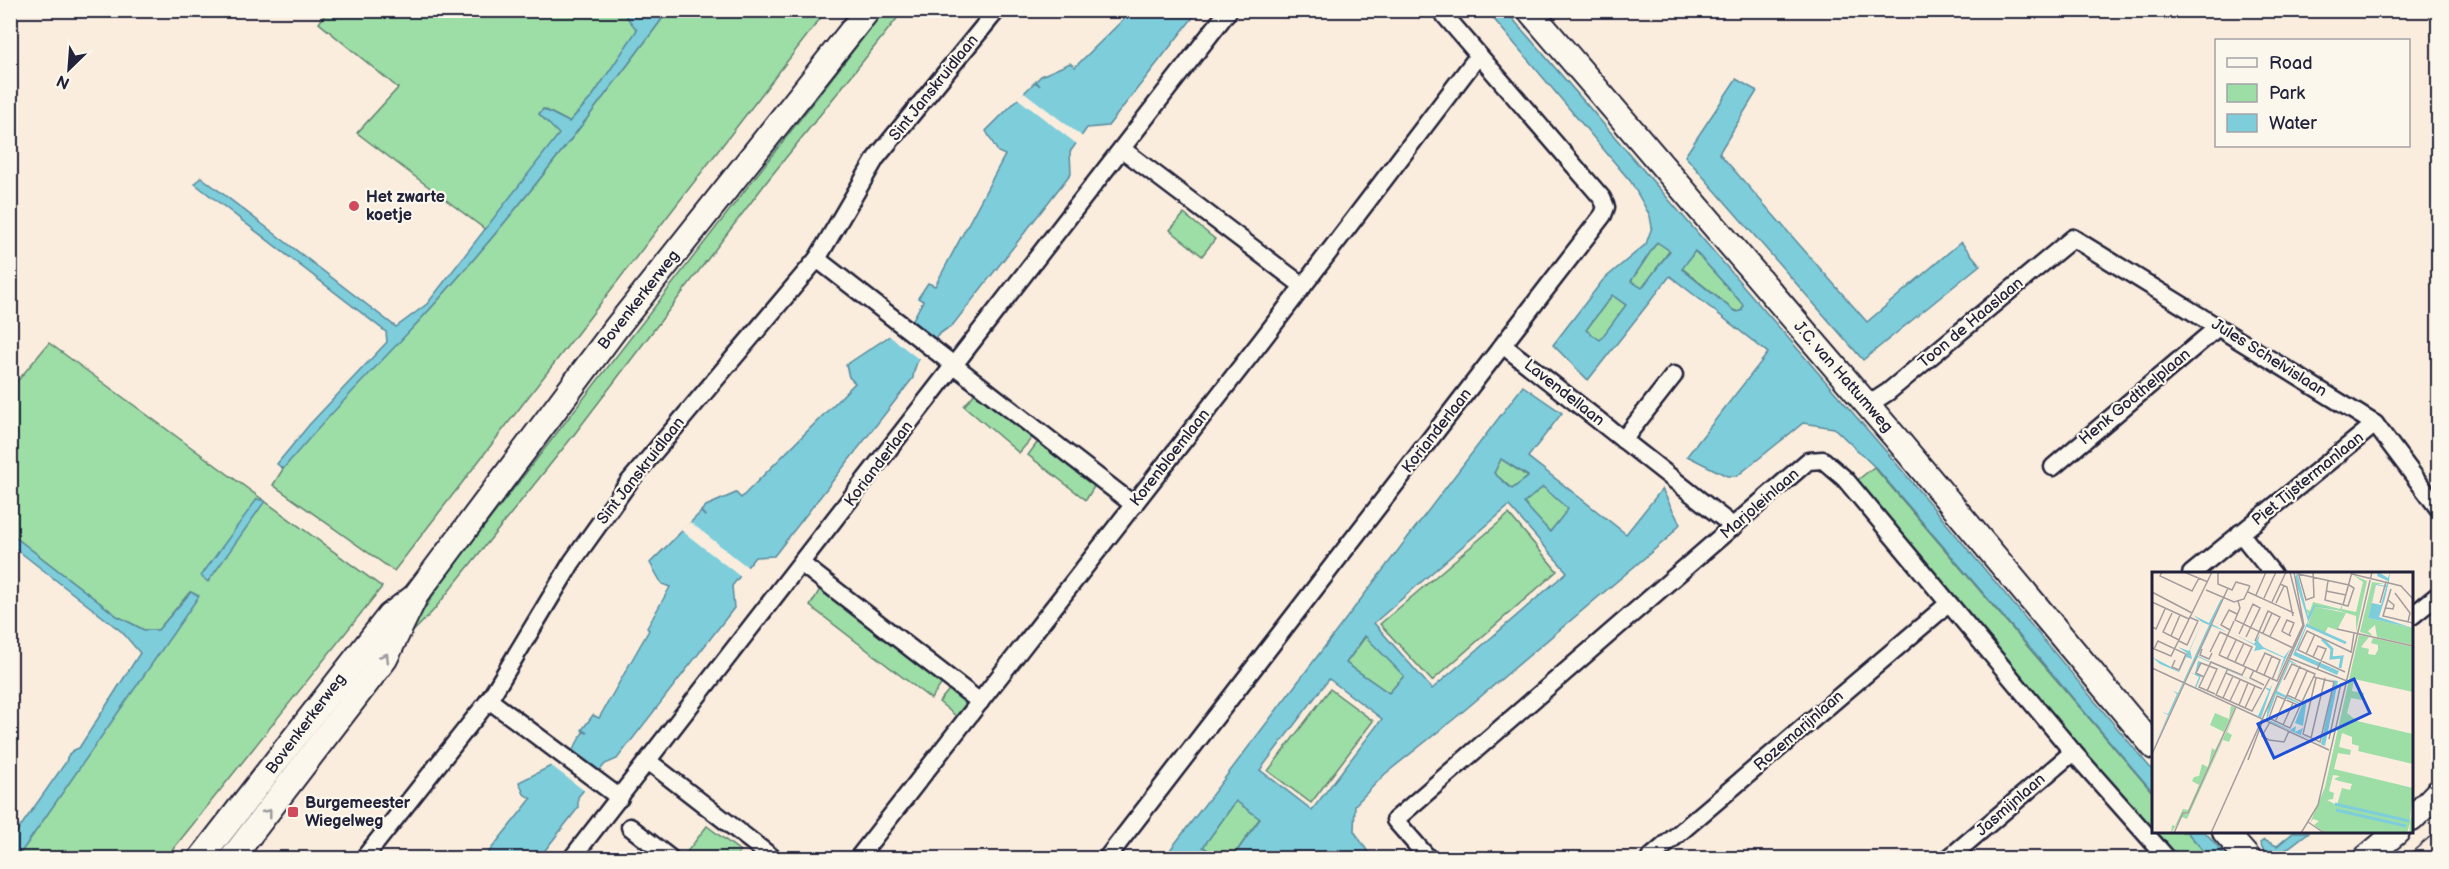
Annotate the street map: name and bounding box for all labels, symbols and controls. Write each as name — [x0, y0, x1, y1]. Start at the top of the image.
street label: Sint Janskruidlaan — [885, 31, 983, 145]
north arrow — [39, 39, 99, 99]
legend — [2215, 39, 2410, 147]
text: Road — [2269, 53, 2313, 74]
text: N — [54, 70, 73, 92]
text: Park — [2269, 83, 2305, 104]
text: Water — [2269, 113, 2317, 134]
place label: Het zwarte koetje — [366, 188, 445, 225]
marker: Het zwarte koetje — [347, 199, 361, 213]
street label: Bovenkerkerweg — [594, 246, 684, 354]
street label: Toon de Haaslaan — [1915, 274, 2027, 372]
street label: Jules Schelvislaan — [2208, 315, 2330, 401]
street label: J.C. van Hattumweg — [1789, 317, 1897, 437]
street label: Henk Godthelplaan — [2076, 345, 2194, 449]
street label: Lavendellaan — [1520, 356, 1608, 430]
street label: Korianderlaan — [1398, 385, 1476, 477]
street label: Korenbloemlaan — [1126, 406, 1214, 510]
street label: Sint Janskruidlaan — [593, 414, 689, 528]
street label: Korianderlaan — [841, 418, 917, 510]
street label: Piet Tijstermanlaan — [2248, 428, 2368, 530]
street label: Marjoleinlaan — [1717, 465, 1803, 543]
inset map — [2152, 572, 2413, 833]
one-way arrow — [378, 653, 390, 663]
street label: Bovenkerkerweg — [262, 670, 350, 778]
street label: Rozemarijnlaan — [1750, 687, 1848, 775]
street label: Jasmijnlaan — [1973, 770, 2049, 840]
place label: Burgemeester Wiegelweg — [305, 794, 411, 831]
marker: Burgemeester Wiegelweg — [286, 805, 300, 819]
one-way arrow — [261, 809, 272, 820]

